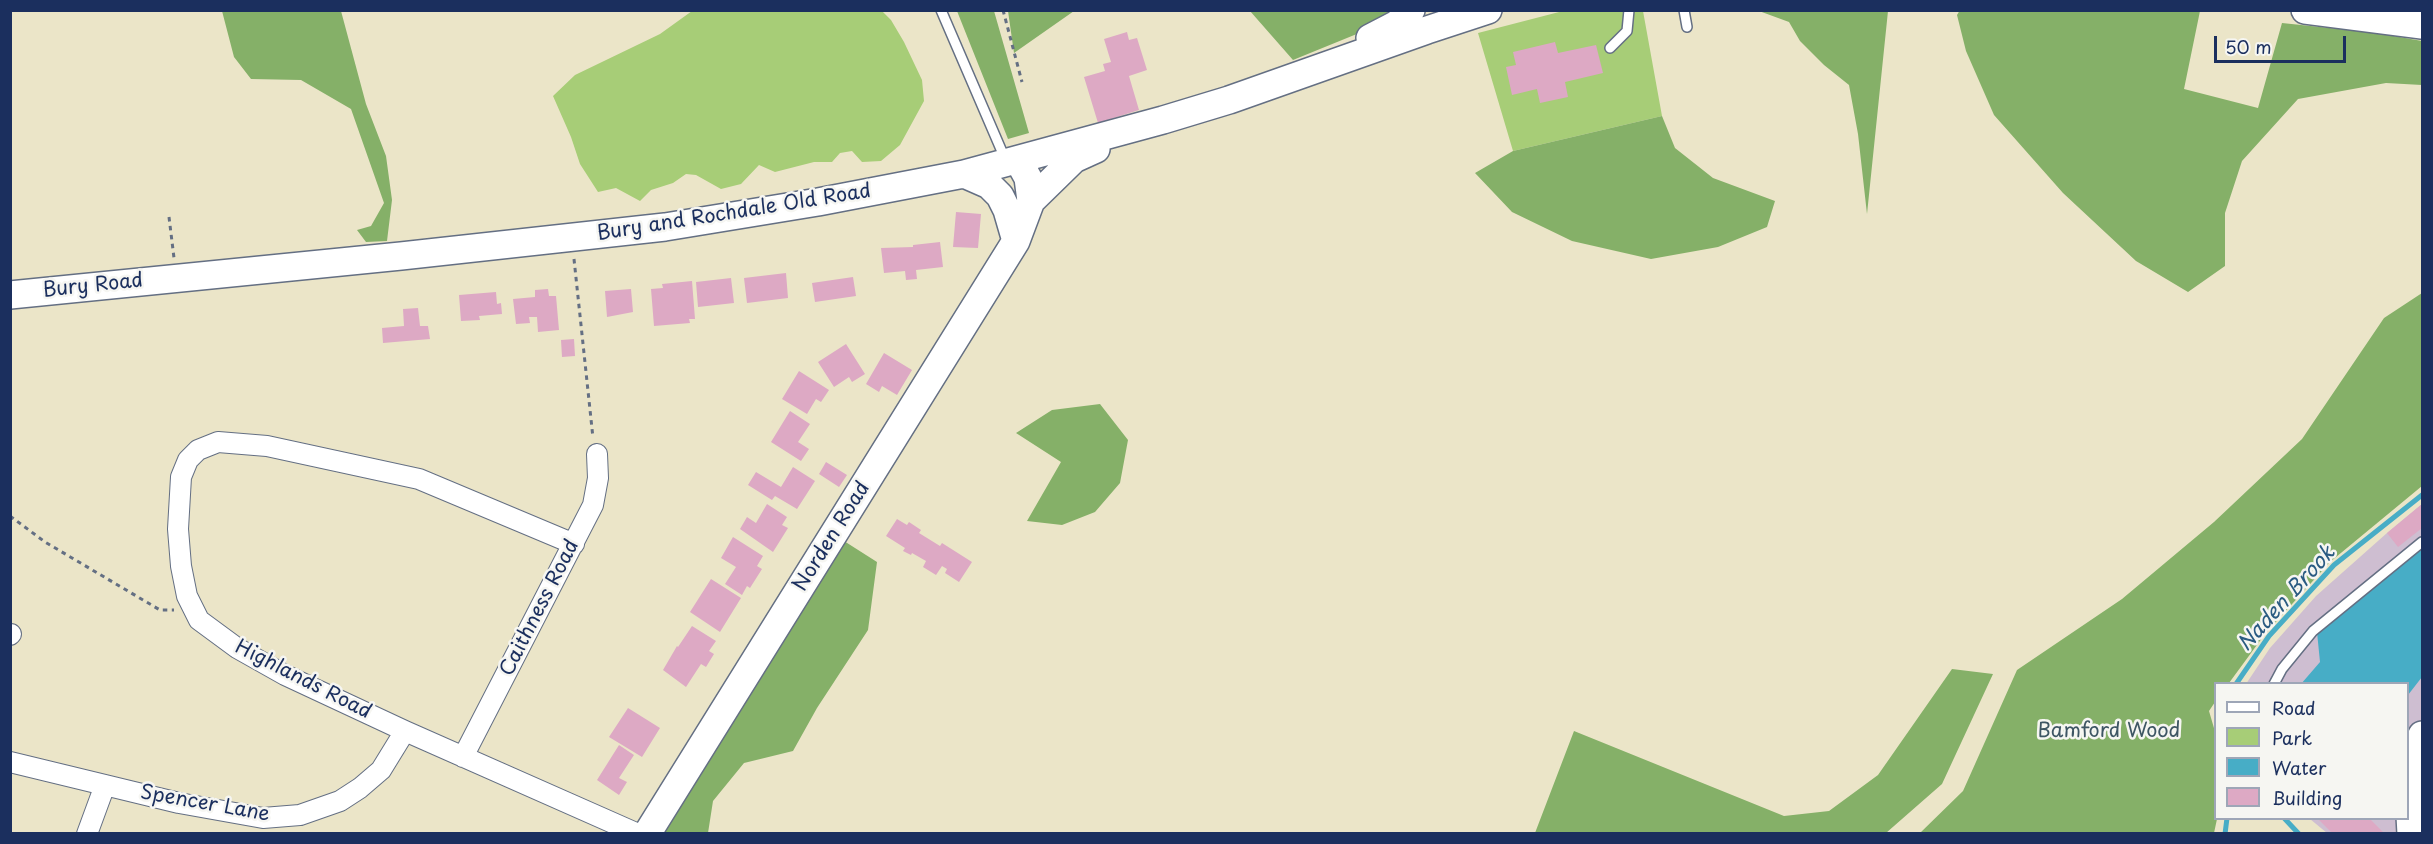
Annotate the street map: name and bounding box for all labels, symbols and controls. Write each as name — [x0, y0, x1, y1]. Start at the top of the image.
scale bar — [2217, 24, 2349, 62]
text: 50 m — [2225, 33, 2272, 60]
street label: Bury and Rochdale Old Road — [595, 179, 873, 247]
street label: Bury Road — [42, 269, 144, 303]
street label: Norden Road — [789, 477, 875, 597]
street label: Caithness Road — [495, 536, 585, 680]
water label: Naden Brook — [2233, 541, 2341, 657]
street label: Highlands Road — [231, 635, 375, 725]
legend — [2214, 682, 2409, 820]
text: Road — [2272, 694, 2316, 721]
park label: Bamford Wood — [2038, 719, 2180, 743]
text: Park — [2272, 724, 2312, 751]
text: Water — [2272, 754, 2326, 781]
street label: Spencer Lane — [138, 781, 272, 827]
text: Building — [2272, 784, 2342, 811]

